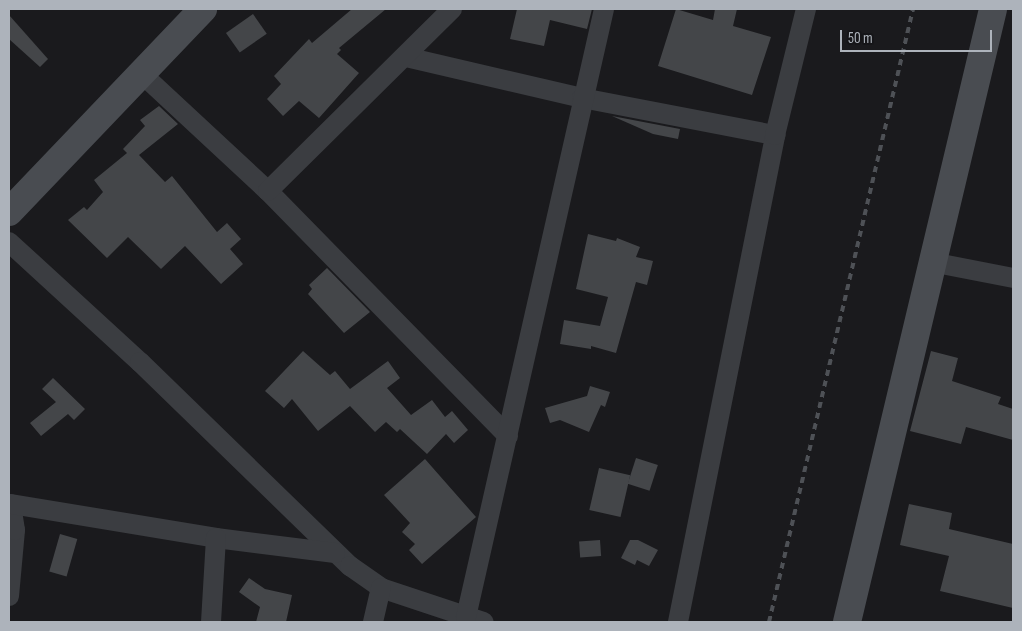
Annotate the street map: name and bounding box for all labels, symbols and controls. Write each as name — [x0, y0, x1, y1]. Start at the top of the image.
scale bar — [842, 20, 994, 52]
text: 50 m — [848, 29, 873, 48]

